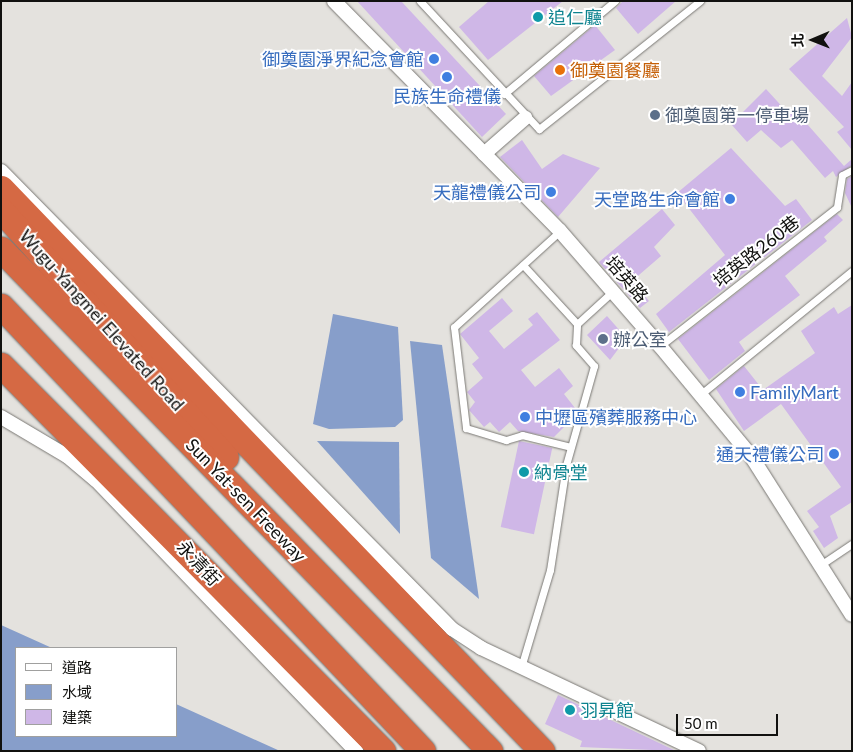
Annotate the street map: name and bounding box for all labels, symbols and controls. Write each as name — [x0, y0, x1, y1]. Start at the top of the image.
place label: 追仁廳 — [548, 6, 602, 28]
marker: 追仁廳 — [532, 11, 544, 23]
north arrow — [788, 15, 838, 65]
text: 北 — [789, 33, 806, 47]
place label: 御奠園淨界紀念會館 — [262, 48, 424, 70]
marker: 御奠園淨界紀念會館 — [428, 53, 440, 65]
place label: 御奠園餐廳 — [570, 59, 660, 81]
marker: 御奠園餐廳 — [554, 64, 566, 76]
marker: 民族生命禮儀 — [441, 71, 453, 83]
place label: 民族生命禮儀 — [393, 85, 501, 107]
place label: 御奠園第一停車場 — [665, 104, 809, 126]
marker: 御奠園第一停車場 — [649, 109, 661, 121]
place label: 天龍禮儀公司 — [433, 181, 541, 203]
marker: 天龍禮儀公司 — [545, 186, 557, 198]
place label: 天堂路生命會館 — [594, 188, 720, 210]
marker: 天堂路生命會館 — [724, 193, 736, 205]
street label: 培英路260巷 — [709, 211, 803, 291]
street label: Wugu-Yangmei Elevated Road — [15, 225, 189, 415]
street label: 培英路 — [601, 252, 653, 306]
place label: 辦公室 — [613, 328, 667, 350]
marker: 辦公室 — [597, 333, 609, 345]
place label: FamilyMart — [750, 381, 839, 403]
marker: FamilyMart — [734, 386, 746, 398]
place label: 中壢區殯葬服務中心 — [535, 406, 697, 428]
marker: 中壢區殯葬服務中心 — [519, 411, 531, 423]
street label: Sun Yat-sen Freeway — [181, 434, 311, 566]
place label: 通天禮儀公司 — [716, 443, 824, 465]
marker: 通天禮儀公司 — [828, 448, 840, 460]
place label: 納骨堂 — [534, 461, 588, 483]
marker: 納骨堂 — [518, 466, 530, 478]
street label: 永清街 — [173, 536, 225, 590]
legend — [15, 647, 178, 737]
text: 道路 — [62, 658, 92, 676]
text: 水域 — [62, 683, 92, 701]
place label: 羽昇館 — [580, 699, 634, 721]
marker: 羽昇館 — [564, 704, 576, 716]
scale bar — [678, 704, 780, 736]
text: 建築 — [62, 708, 92, 726]
text: 50 m — [684, 714, 718, 732]

